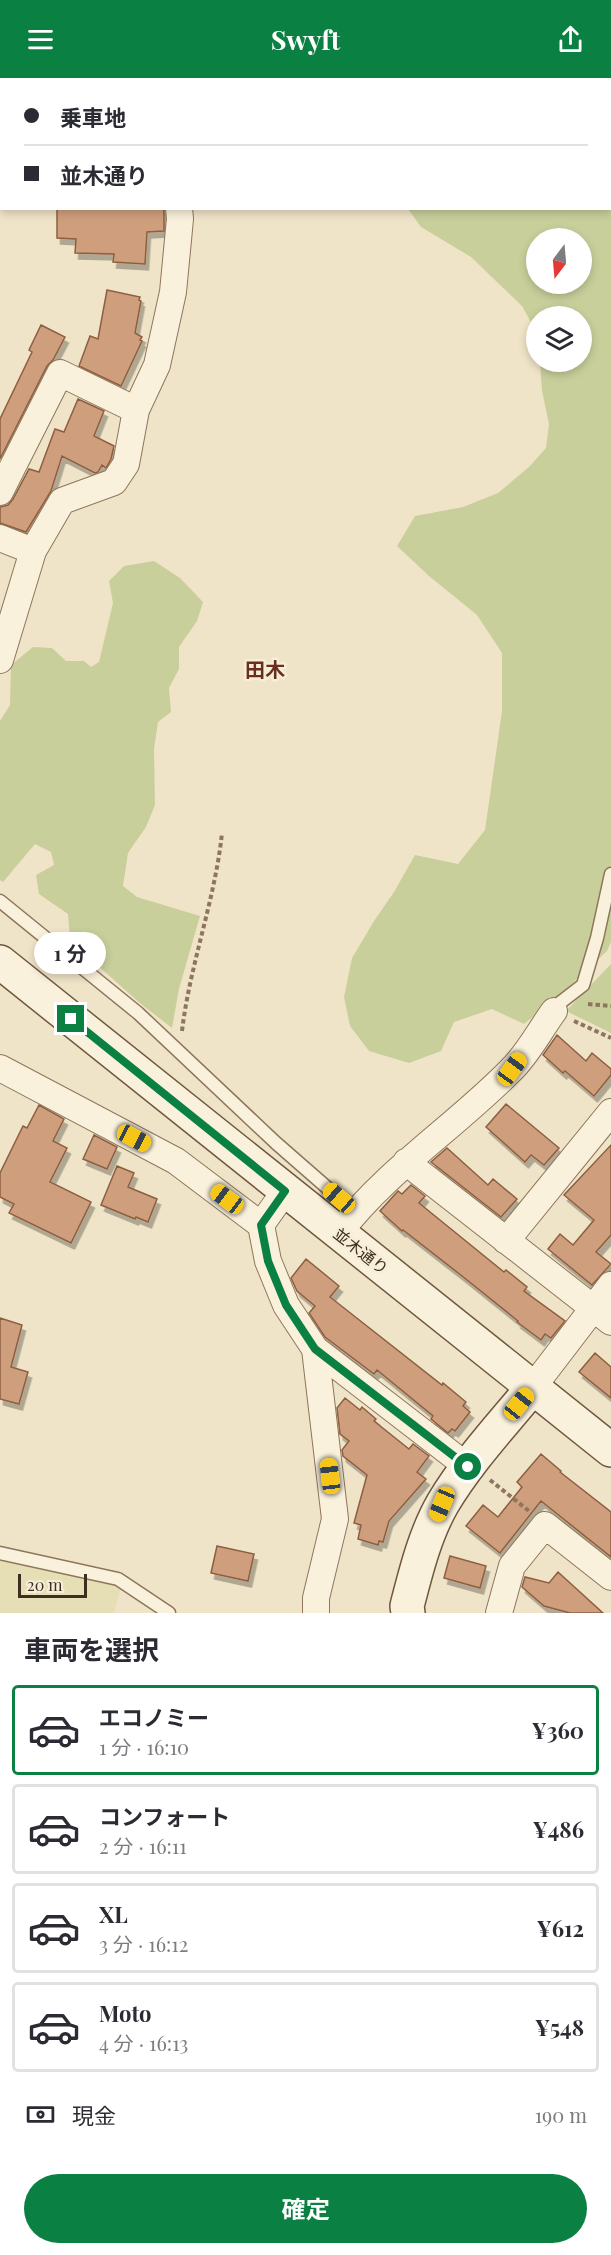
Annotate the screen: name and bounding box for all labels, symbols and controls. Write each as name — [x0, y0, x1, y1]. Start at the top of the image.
text: Swyft — [271, 21, 340, 57]
icon: menu — [24, 23, 57, 56]
icon: share — [554, 23, 587, 56]
text: 乗車地 — [60, 102, 126, 132]
text: 並木通り — [60, 160, 148, 190]
north arrow — [526, 228, 592, 294]
map controls — [526, 228, 592, 372]
button: layers — [526, 306, 592, 372]
district label: 田木 — [245, 655, 285, 682]
callout: 1 分 — [35, 932, 107, 974]
text: 1 分 — [54, 939, 86, 966]
route end — [57, 1005, 84, 1032]
car — [494, 1049, 530, 1089]
car — [114, 1122, 154, 1154]
car — [320, 1179, 358, 1217]
car — [207, 1181, 247, 1217]
street label: 並木通り — [330, 1223, 393, 1279]
car — [501, 1384, 537, 1424]
route start — [454, 1453, 481, 1480]
car — [319, 1457, 341, 1495]
car — [427, 1484, 457, 1524]
scale bar — [18, 1571, 87, 1598]
text: 20 m — [27, 1574, 62, 1595]
text: 車両を選択 — [24, 1631, 159, 1667]
text: エコノミー — [99, 1702, 209, 1732]
icon: car — [27, 1703, 81, 1757]
text: ¥360 — [532, 1715, 584, 1745]
text: 1 分 · 16:10 — [99, 1733, 189, 1760]
text: コンフォート — [99, 1801, 230, 1831]
icon: car — [27, 1802, 81, 1856]
text: ¥486 — [533, 1814, 584, 1844]
text: 2 分 · 16:11 — [99, 1832, 187, 1859]
text: XL — [99, 1899, 128, 1929]
icon: car — [27, 1901, 81, 1955]
text: ¥612 — [537, 1913, 584, 1943]
text: 3 分 · 16:12 — [99, 1930, 188, 1957]
text: Moto — [99, 1998, 152, 2028]
icon: car — [27, 2000, 81, 2054]
text: ¥548 — [535, 2012, 584, 2042]
text: 4 分 · 16:13 — [99, 2029, 188, 2056]
icon: cash — [24, 2098, 57, 2131]
text: 現金 — [72, 2100, 116, 2130]
text: 190 m — [535, 2101, 587, 2128]
button: 確定 — [24, 2174, 587, 2243]

